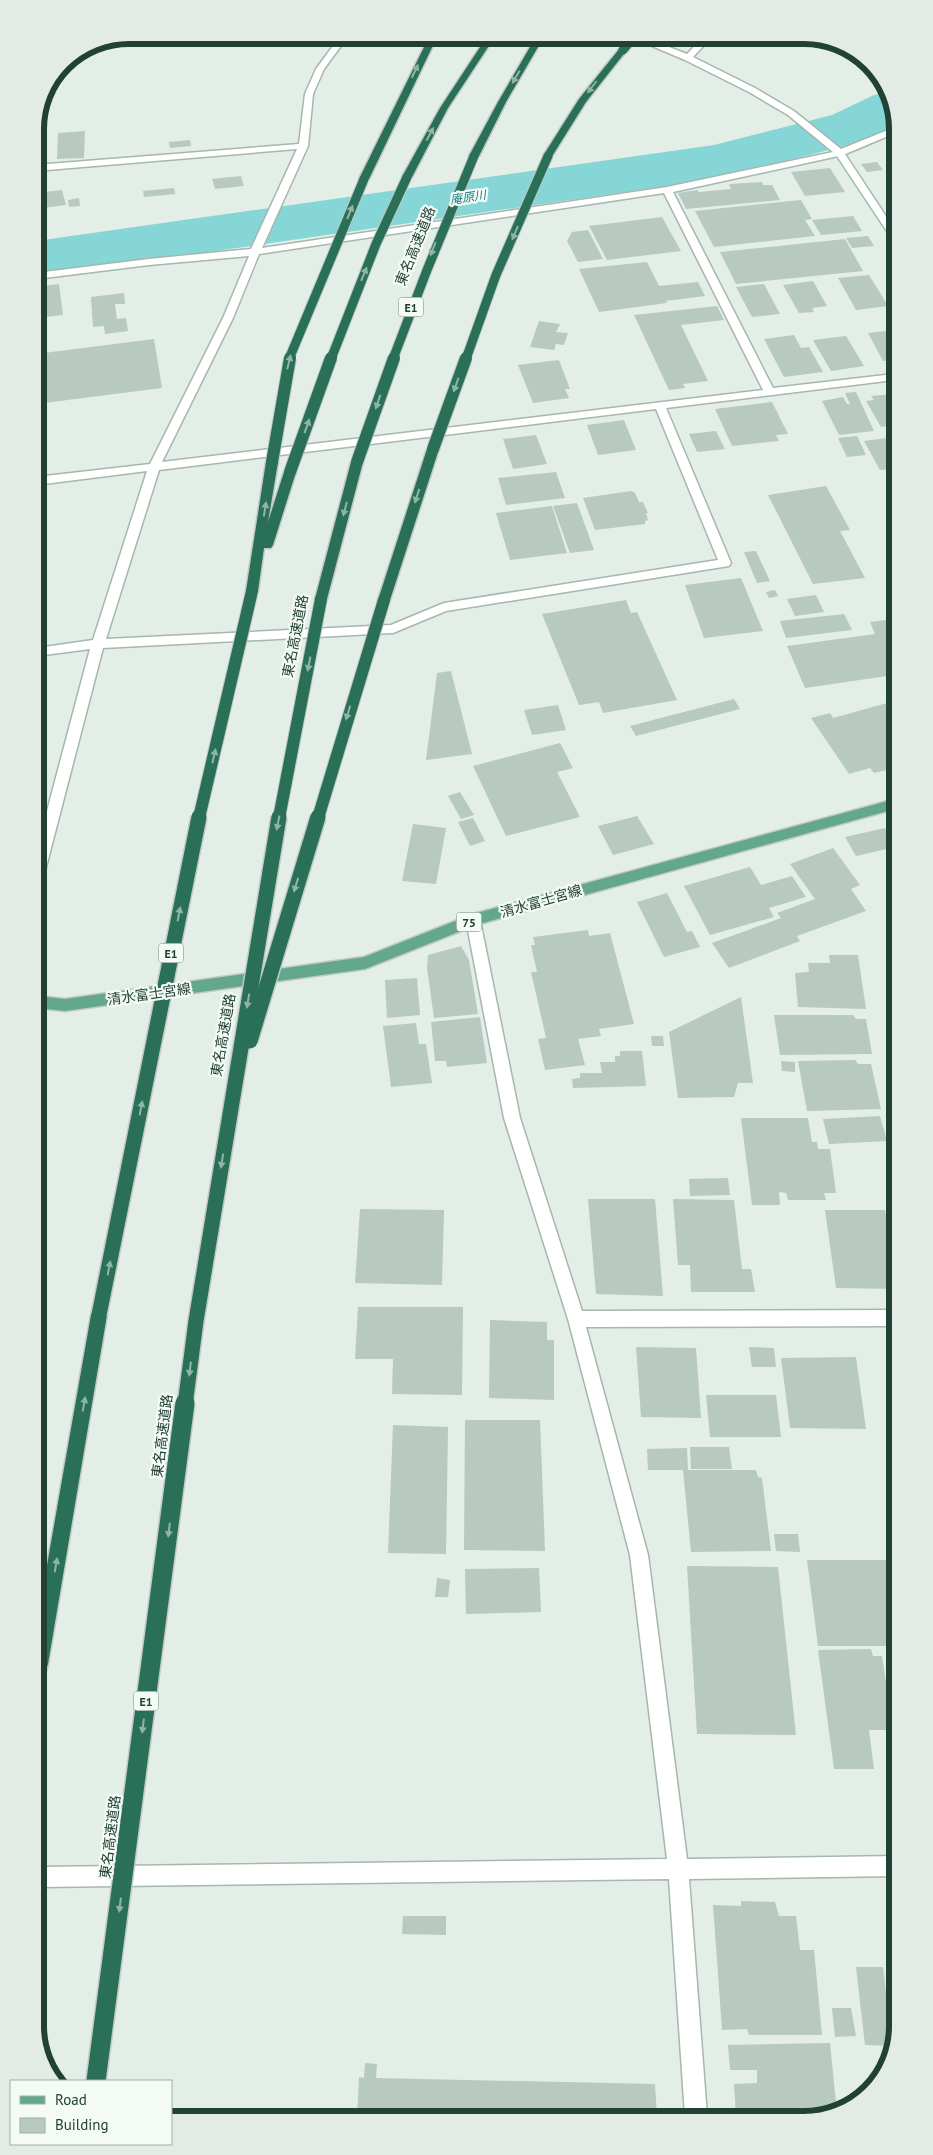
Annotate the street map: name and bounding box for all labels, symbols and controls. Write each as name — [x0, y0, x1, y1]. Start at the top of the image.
one-way arrow — [411, 64, 419, 79]
one-way arrow — [512, 71, 521, 84]
one-way arrow — [586, 80, 597, 93]
one-way arrow — [426, 127, 434, 142]
water label: 庵原川 — [449, 187, 489, 207]
street label: 東名高速道路 — [391, 204, 439, 288]
one-way arrow — [347, 205, 355, 219]
one-way arrow — [510, 226, 518, 240]
one-way arrow — [429, 242, 437, 257]
one-way arrow — [360, 266, 368, 281]
road number: E1 — [398, 298, 424, 316]
one-way arrow — [285, 355, 293, 370]
one-way arrow — [452, 377, 459, 392]
one-way arrow — [374, 394, 381, 409]
one-way arrow — [303, 418, 311, 433]
one-way arrow — [413, 488, 421, 503]
one-way arrow — [261, 500, 269, 516]
one-way arrow — [340, 501, 348, 516]
street label: 東名高速道路 — [278, 593, 312, 679]
one-way arrow — [304, 656, 312, 672]
one-way arrow — [343, 705, 351, 720]
one-way arrow — [210, 748, 218, 763]
one-way arrow — [274, 816, 282, 831]
one-way arrow — [292, 878, 300, 893]
street label: 清水富士宮線 — [498, 881, 584, 921]
one-way arrow — [175, 907, 183, 922]
road number: 75 — [456, 912, 482, 932]
road number: E1 — [158, 944, 184, 962]
street label: 清水富士宮線 — [106, 979, 192, 1009]
street label: 東名高速道路 — [207, 992, 239, 1078]
one-way arrow — [243, 993, 251, 1009]
one-way arrow — [137, 1100, 145, 1116]
one-way arrow — [217, 1154, 225, 1170]
one-way arrow — [105, 1260, 113, 1275]
one-way arrow — [186, 1362, 194, 1378]
street label: 東名高速道路 — [148, 1393, 176, 1479]
one-way arrow — [81, 1396, 89, 1412]
one-way arrow — [165, 1523, 173, 1539]
one-way arrow — [53, 1556, 61, 1572]
road number: E1 — [134, 1692, 158, 1710]
one-way arrow — [139, 1719, 147, 1735]
street label: 東名高速道路 — [96, 1794, 124, 1880]
one-way arrow — [115, 1897, 123, 1913]
legend — [10, 2080, 172, 2145]
text: Road — [55, 2090, 87, 2109]
text: Building — [55, 2115, 109, 2134]

